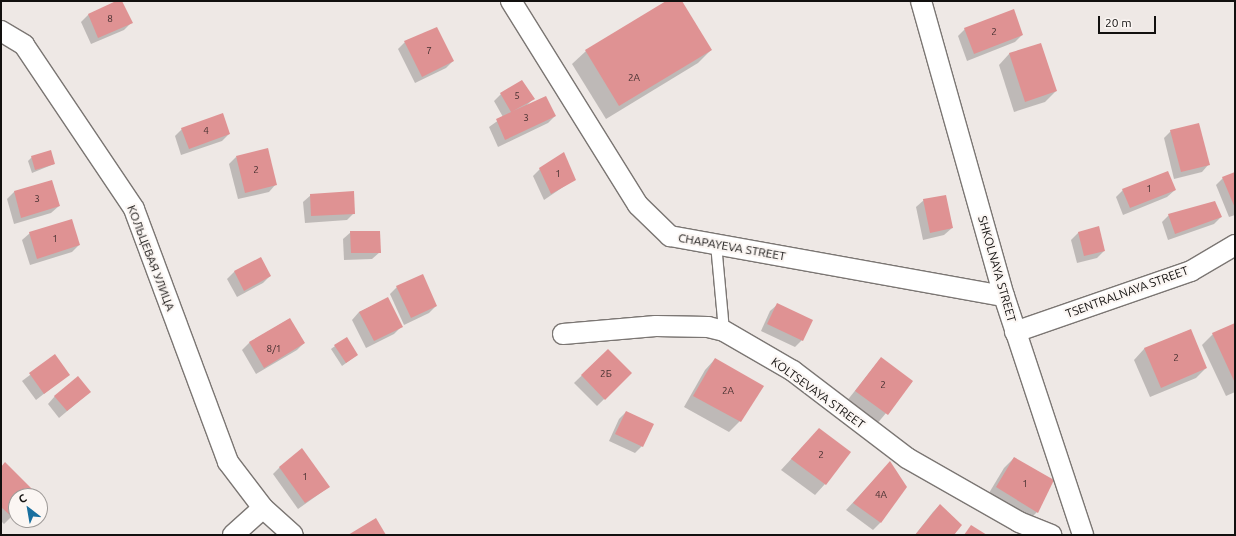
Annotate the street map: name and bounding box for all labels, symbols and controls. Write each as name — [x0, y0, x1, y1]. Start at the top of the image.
scale bar — [1100, 8, 1158, 34]
house number: 8 — [107, 13, 113, 25]
text: 20 m — [1105, 16, 1132, 29]
house number: 2 — [991, 26, 997, 38]
house number: 7 — [426, 45, 432, 57]
house number: 2А — [628, 72, 640, 84]
house number: 5 — [514, 90, 520, 102]
house number: 3 — [523, 112, 529, 124]
house number: 4 — [203, 125, 209, 137]
house number: 2 — [253, 164, 259, 176]
house number: 1 — [555, 168, 561, 180]
house number: 1 — [1146, 183, 1152, 195]
house number: 3 — [34, 193, 40, 205]
street label: КОЛЬЦЕВАЯ УЛИЦА — [124, 203, 178, 313]
street label: SHKOLNAYA STREET — [975, 214, 1019, 324]
street label: CHAPAYEVA STREET — [677, 230, 787, 264]
house number: 1 — [52, 233, 58, 245]
street label: TSENTRALNAYA STREET — [1064, 263, 1190, 321]
house number: 8/1 — [267, 343, 281, 355]
house number: 2 — [1173, 352, 1179, 364]
street label: KOLTSEVAYA STREET — [768, 354, 868, 432]
house number: 2Б — [600, 368, 612, 380]
house number: 2 — [880, 379, 886, 391]
house number: 2А — [722, 385, 734, 397]
house number: 2 — [818, 449, 824, 461]
house number: 1 — [302, 471, 308, 483]
house number: 1 — [1022, 478, 1028, 490]
north arrow — [8, 488, 48, 528]
house number: 4А — [875, 489, 887, 501]
text: С — [16, 492, 28, 506]

